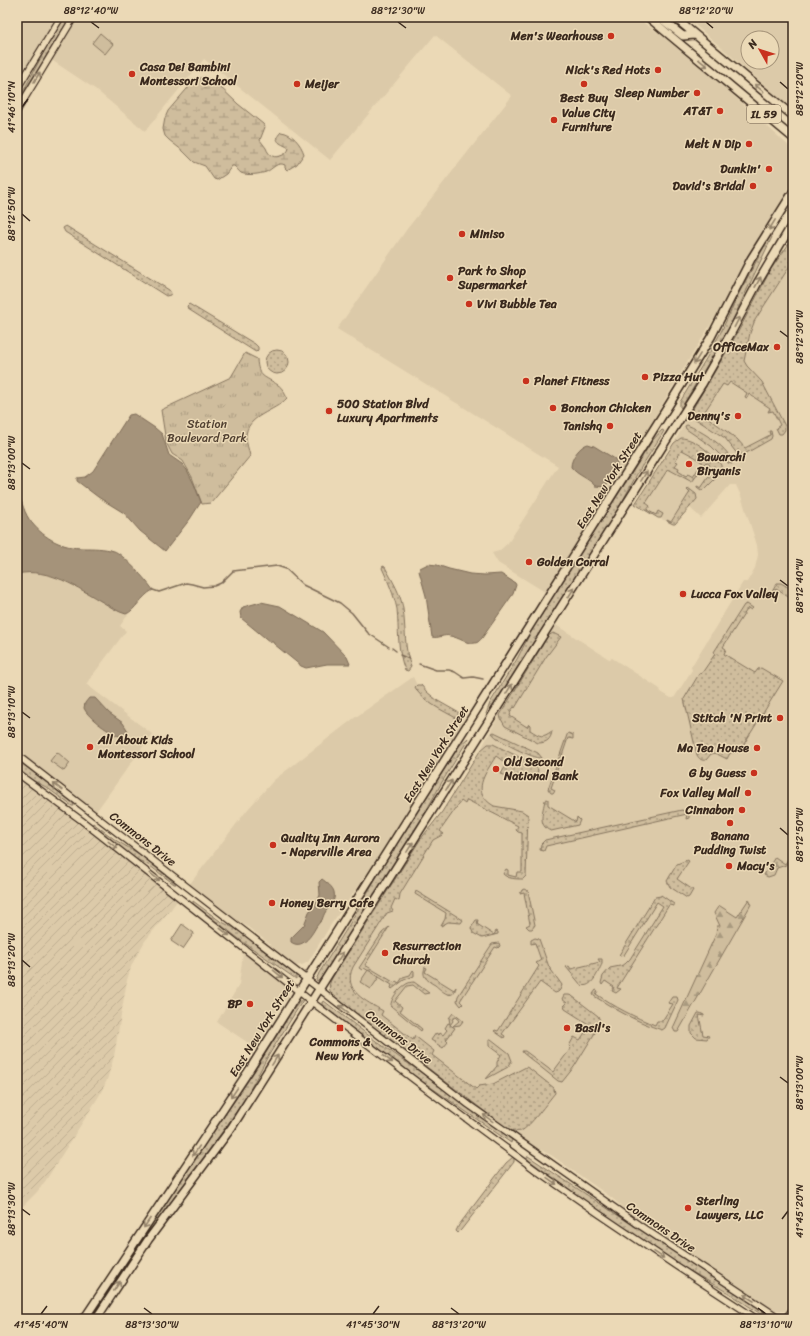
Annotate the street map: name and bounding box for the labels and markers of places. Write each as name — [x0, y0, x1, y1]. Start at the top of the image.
place label: Men's Wearhouse — [510, 25, 603, 47]
marker: Men's Wearhouse — [606, 31, 616, 41]
place label: Casa Dei Bambini Montessori School — [139, 56, 237, 92]
place label: Nick's Red Hots — [565, 59, 651, 81]
marker: Nick's Red Hots — [653, 65, 663, 75]
marker: Casa Dei Bambini Montessori School — [127, 69, 137, 79]
place label: Meijer — [304, 73, 340, 95]
marker: Meijer — [292, 79, 302, 89]
marker: Best Buy — [579, 79, 589, 89]
place label: Sleep Number — [613, 82, 690, 104]
place label: Best Buy — [560, 87, 609, 109]
marker: Sleep Number — [692, 88, 702, 98]
place label: AT&T — [682, 100, 714, 122]
place label: Value City Furniture — [561, 102, 616, 138]
marker: AT&T — [715, 106, 725, 116]
marker: Value City Furniture — [549, 115, 559, 125]
place label: Melt N Dip — [684, 133, 742, 155]
marker: Melt N Dip — [744, 139, 754, 149]
place label: Dunkin' — [720, 158, 761, 180]
marker: Dunkin' — [764, 164, 774, 174]
place label: David's Bridal — [672, 175, 746, 197]
marker: David's Bridal — [748, 181, 758, 191]
place label: Miniso — [469, 223, 504, 245]
marker: Miniso — [457, 229, 467, 239]
place label: Park to Shop Supermarket — [457, 260, 528, 296]
marker: Park to Shop Supermarket — [445, 273, 455, 283]
place label: Vivi Bubble Tea — [477, 293, 558, 315]
marker: Vivi Bubble Tea — [464, 299, 474, 309]
place label: OfficeMax — [712, 336, 770, 358]
marker: OfficeMax — [772, 342, 782, 352]
place label: Pizza Hut — [653, 366, 705, 388]
place label: Planet Fitness — [534, 370, 610, 392]
marker: Pizza Hut — [640, 372, 650, 382]
marker: Planet Fitness — [521, 376, 531, 386]
place label: 500 Station Blvd Luxury Apartments — [337, 393, 438, 429]
place label: Bonchon Chicken — [561, 397, 652, 419]
marker: Bonchon Chicken — [548, 403, 558, 413]
place label: Denny's — [688, 405, 730, 427]
marker: 500 Station Blvd Luxury Apartments — [324, 406, 334, 416]
marker: Denny's — [733, 411, 743, 421]
place label: Tanishq — [563, 415, 602, 437]
marker: Tanishq — [605, 421, 615, 431]
place label: Bawarchi Biryanis — [697, 446, 746, 482]
marker: Bawarchi Biryanis — [684, 459, 694, 469]
place label: Golden Corral — [536, 551, 609, 573]
marker: Golden Corral — [524, 557, 534, 567]
place label: Lucca Fox Valley — [691, 583, 779, 605]
marker: Lucca Fox Valley — [678, 589, 688, 599]
place label: Stitch 'N Print — [691, 707, 773, 729]
marker: Stitch 'N Print — [775, 713, 785, 723]
place label: All About Kids Montessori School — [97, 729, 195, 765]
place label: Ma Tea House — [676, 737, 749, 759]
marker: All About Kids Montessori School — [85, 742, 95, 752]
marker: Ma Tea House — [752, 743, 762, 753]
place label: Old Second National Bank — [503, 751, 579, 787]
place label: G by Guess — [688, 762, 746, 784]
marker: Old Second National Bank — [491, 764, 501, 774]
marker: G by Guess — [749, 768, 759, 778]
place label: Fox Valley Mall — [659, 782, 741, 804]
marker: Fox Valley Mall — [743, 788, 753, 798]
place label: Cinnabon — [684, 799, 735, 821]
marker: Cinnabon — [737, 805, 747, 815]
marker: Banana Pudding Twist — [725, 818, 735, 828]
place label: Banana Pudding Twist — [694, 825, 767, 861]
place label: Quality Inn Aurora - Naperville Area — [280, 827, 380, 863]
marker: Quality Inn Aurora - Naperville Area — [268, 840, 278, 850]
place label: Macy's — [736, 855, 776, 877]
marker: Macy's — [724, 861, 734, 871]
place label: Honey Berry Cafe — [279, 892, 375, 914]
marker: Honey Berry Cafe — [267, 898, 277, 908]
place label: Resurrection Church — [392, 935, 462, 971]
marker: Resurrection Church — [380, 948, 390, 958]
place label: BP — [227, 993, 243, 1015]
marker: BP — [245, 999, 255, 1009]
place label: Basil's — [575, 1017, 611, 1039]
marker: Commons & New York — [335, 1023, 345, 1033]
marker: Basil's — [562, 1023, 572, 1033]
place label: Commons & New York — [309, 1031, 371, 1067]
place label: Sterling Lawyers, LLC — [695, 1190, 764, 1226]
marker: Sterling Lawyers, LLC — [683, 1203, 693, 1213]

